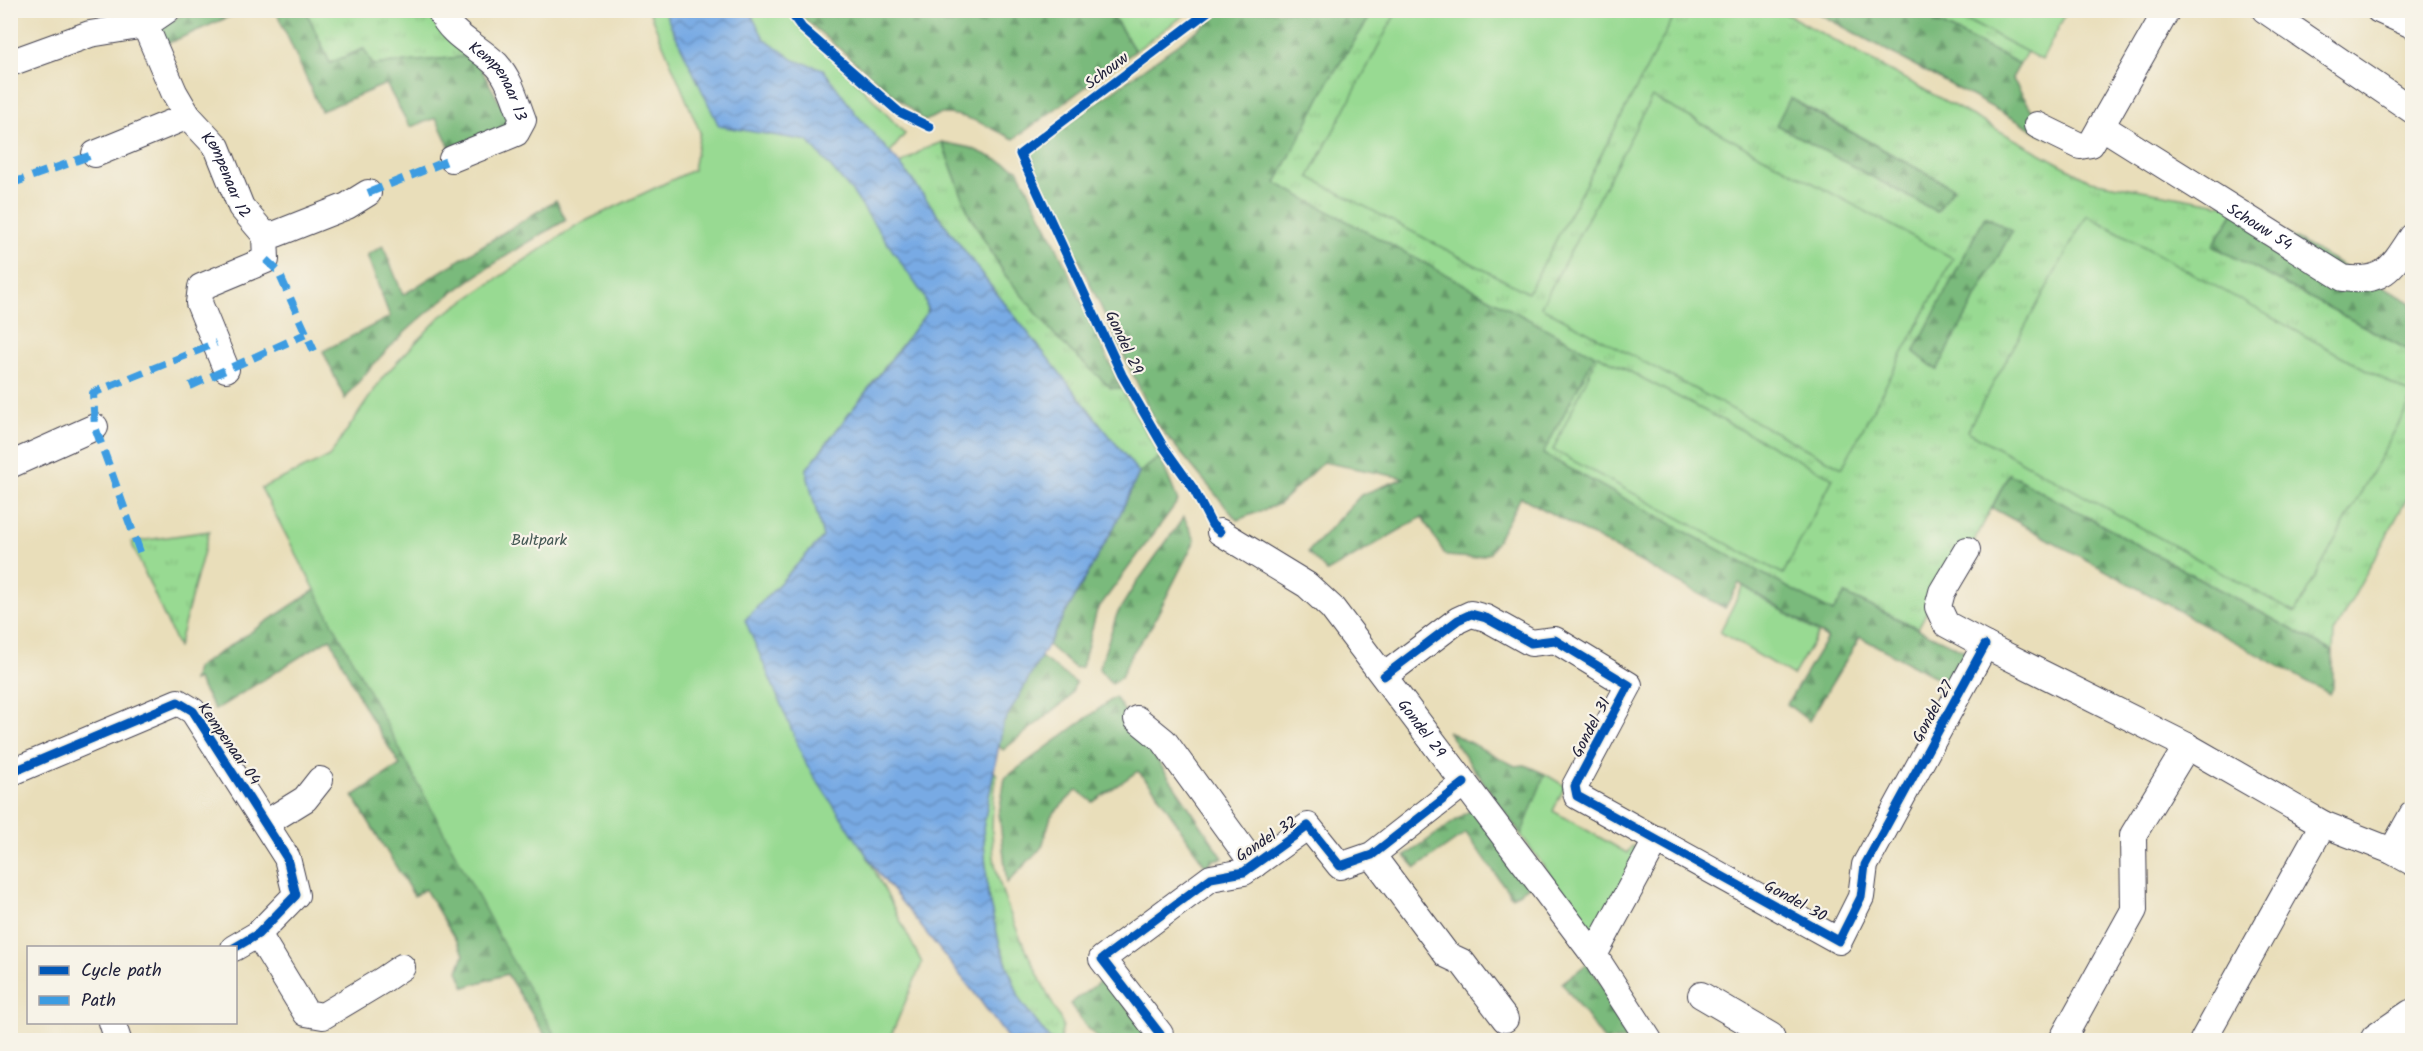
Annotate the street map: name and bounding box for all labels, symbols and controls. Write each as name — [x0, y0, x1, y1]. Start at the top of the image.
street label: Kempenaar 13 — [463, 36, 533, 124]
street label: Schouw — [1079, 46, 1135, 96]
street label: Kempenaar 12 — [194, 126, 257, 225]
street label: Schouw 54 — [2222, 197, 2297, 258]
street label: Gondel 29 — [1098, 306, 1149, 379]
park label: Bultpark — [511, 528, 567, 553]
street label: Gondel 27 — [1906, 675, 1961, 747]
street label: Gondel 31 — [1565, 693, 1618, 762]
street label: Gondel 29 — [1391, 694, 1452, 764]
street label: Kempenaar 04 — [191, 697, 267, 791]
street label: Gondel 32 — [1231, 810, 1303, 869]
street label: Gondel 30 — [1759, 874, 1831, 929]
legend — [27, 946, 237, 1024]
text: Cycle path — [81, 957, 162, 986]
text: Path — [81, 987, 116, 1016]

